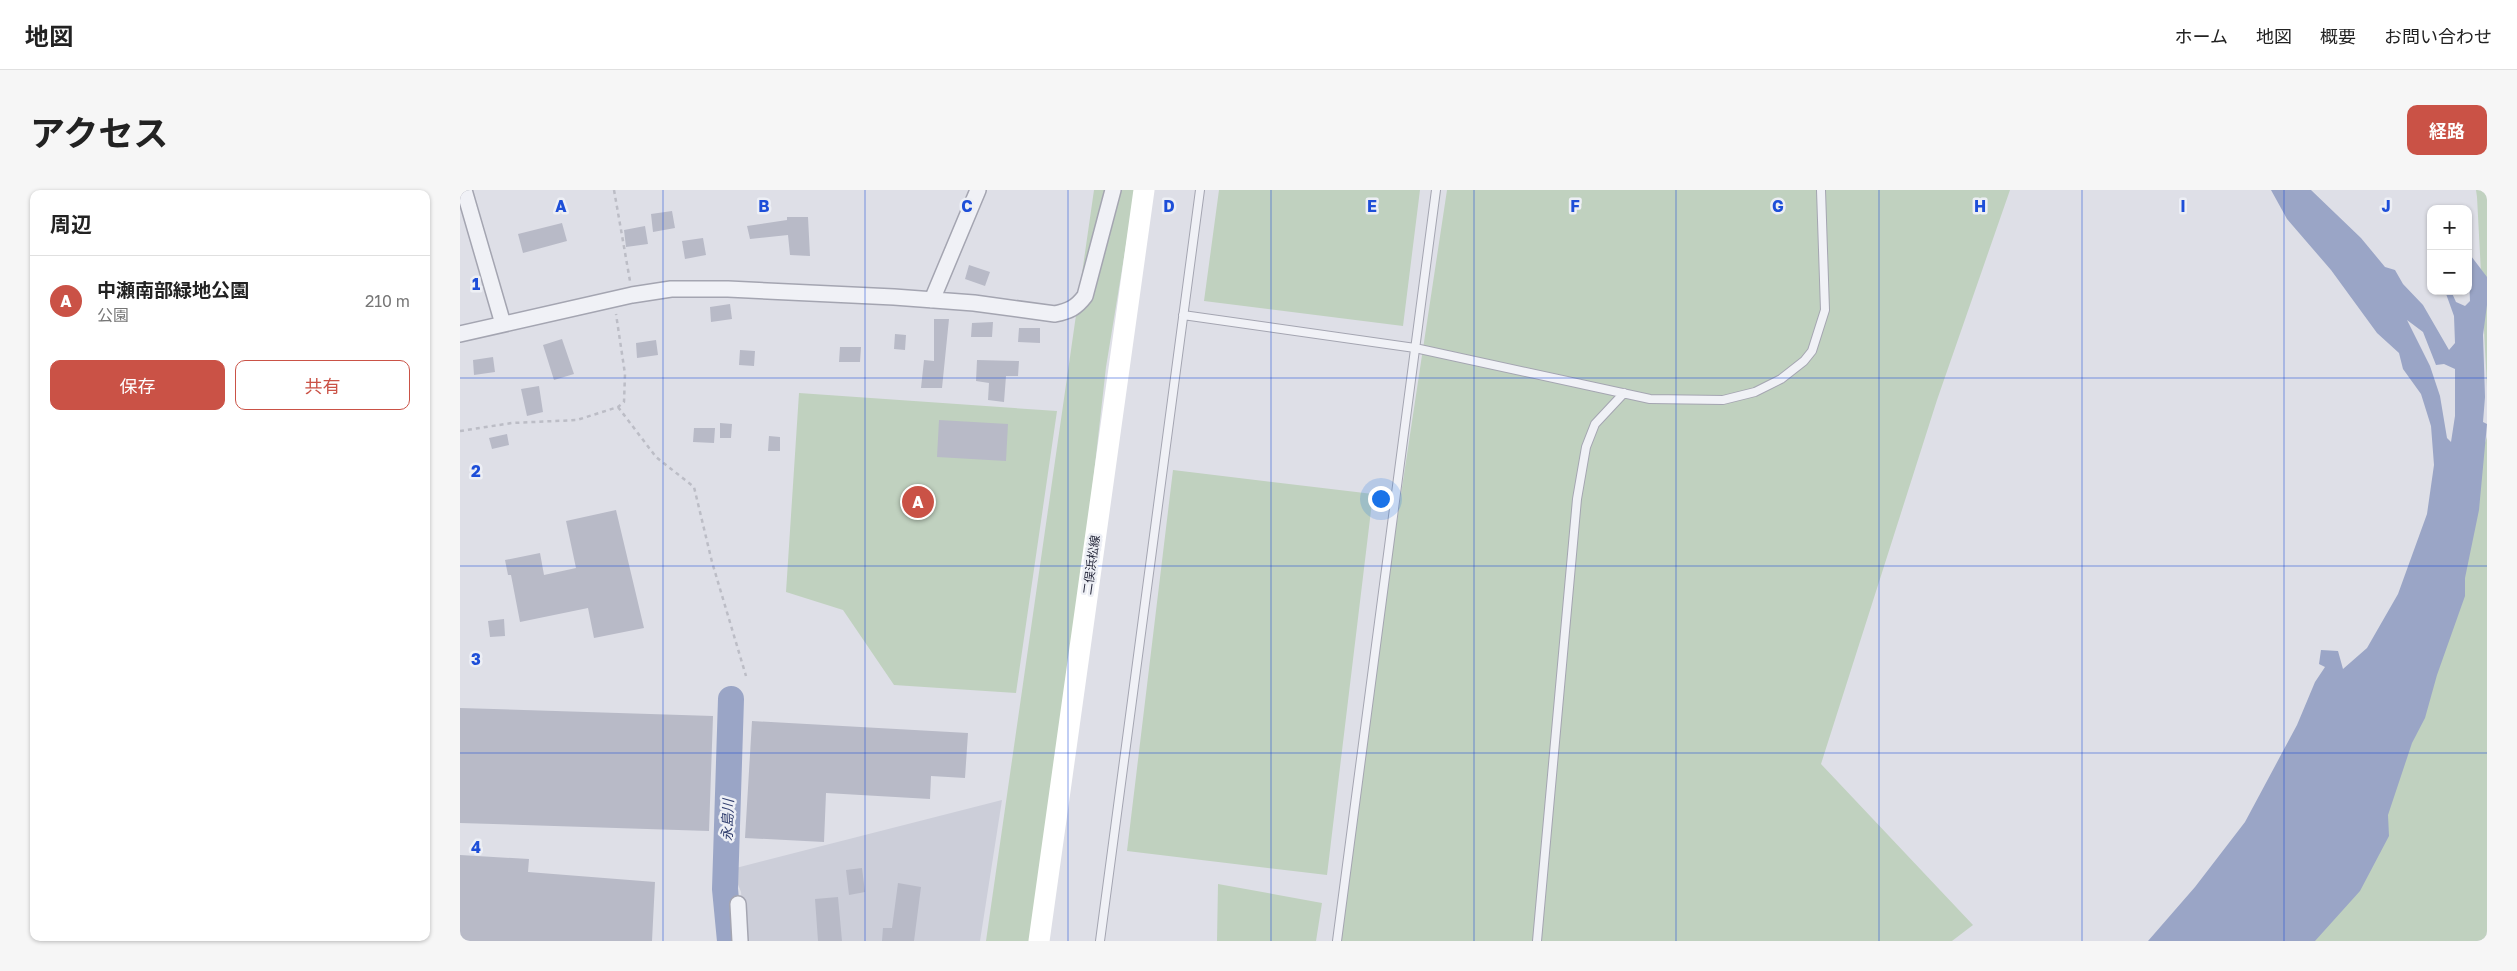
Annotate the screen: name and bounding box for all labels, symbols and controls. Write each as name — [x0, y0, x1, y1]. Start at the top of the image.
text: 地図 — [25, 21, 73, 50]
text: ホーム — [2175, 25, 2228, 47]
text: 地図 — [2256, 25, 2292, 47]
text: 概要 — [2320, 25, 2356, 47]
text: お問い合わせ — [2384, 25, 2492, 47]
button: 経路 — [2407, 105, 2487, 155]
text: アクセス — [30, 112, 168, 154]
text: A — [555, 196, 567, 216]
text: B — [758, 196, 770, 216]
text: C — [961, 196, 973, 216]
text: D — [1163, 196, 1175, 216]
text: E — [1367, 196, 1377, 216]
text: F — [1570, 196, 1580, 216]
text: G — [1772, 196, 1784, 216]
text: H — [1974, 196, 1986, 216]
text: I — [2180, 196, 2186, 216]
text: J — [2381, 196, 2391, 216]
map controls — [2427, 205, 2472, 295]
button: + — [2427, 205, 2472, 250]
text: 周辺 — [50, 211, 92, 237]
button: − — [2427, 250, 2472, 295]
text: 1 — [472, 274, 480, 294]
text: 中瀬南部緑地公園 — [97, 278, 249, 301]
text: A — [60, 291, 72, 311]
text: 210 m — [365, 291, 410, 311]
text: 公園 — [97, 305, 129, 325]
button: 保存 — [50, 360, 225, 410]
button: 共有 — [235, 360, 410, 410]
text: 2 — [471, 461, 481, 481]
pin: A — [902, 483, 934, 521]
your location — [1368, 486, 1394, 512]
street label: 二俣浜松線 — [1079, 534, 1103, 596]
text: 3 — [471, 649, 481, 669]
water label: 永島川 — [718, 797, 736, 841]
text: 4 — [471, 837, 481, 857]

